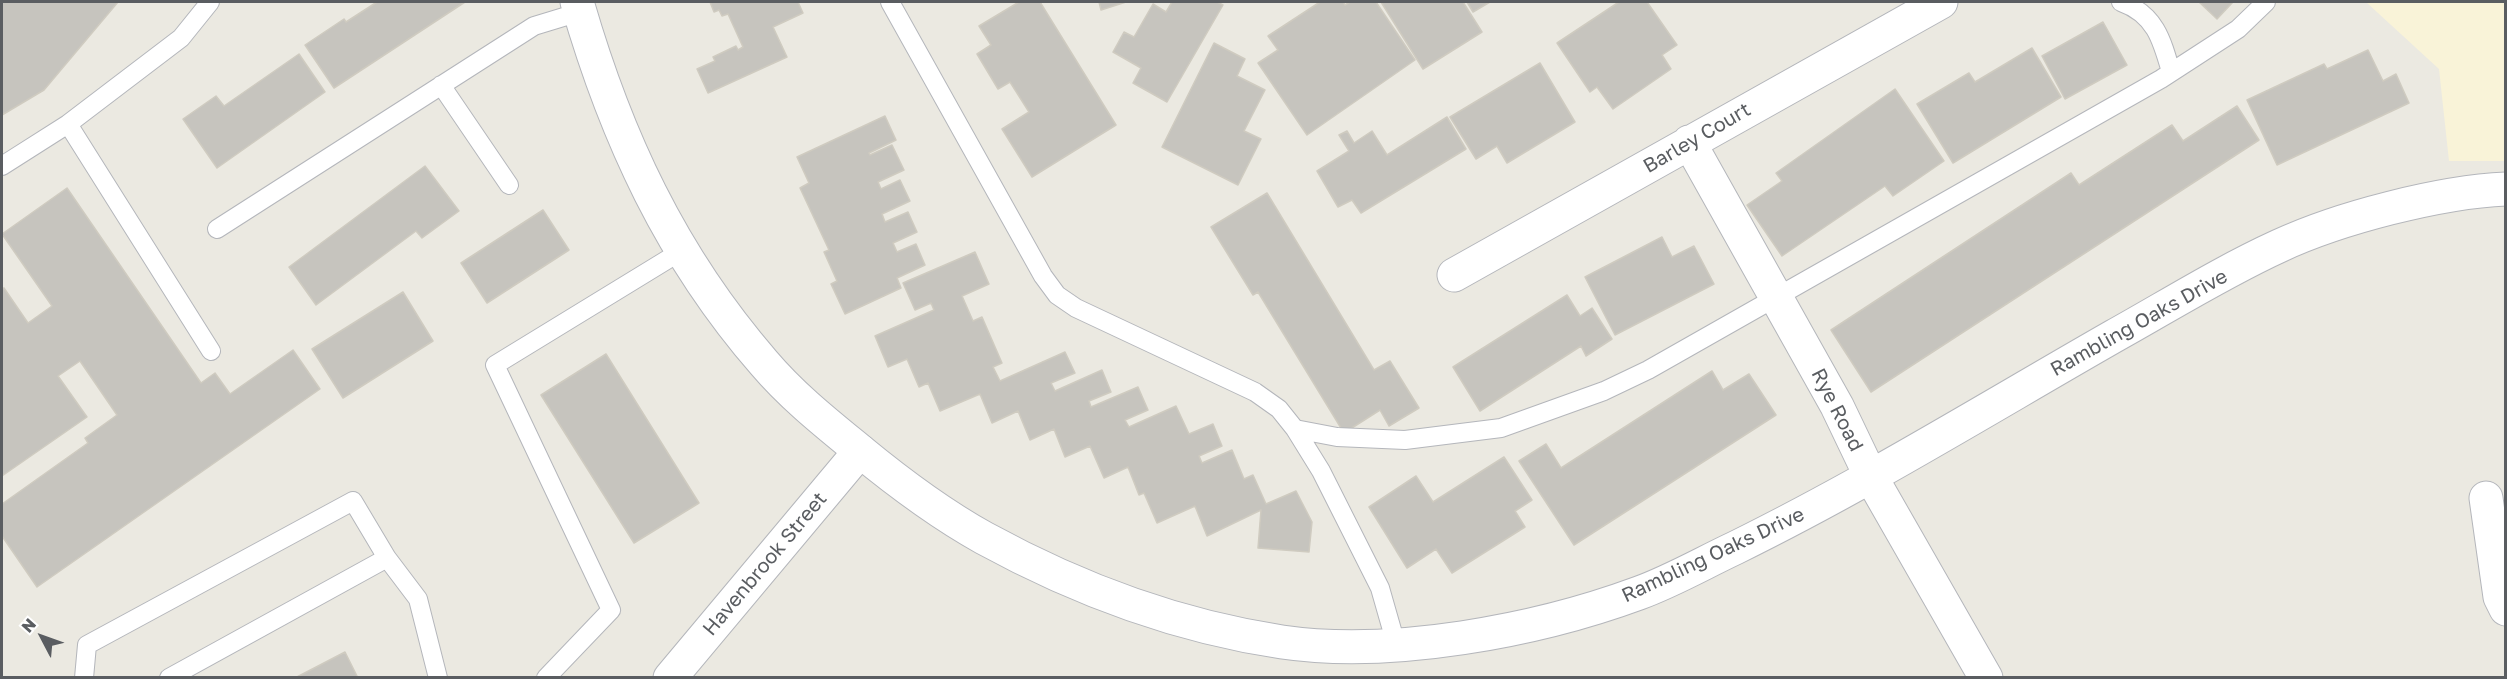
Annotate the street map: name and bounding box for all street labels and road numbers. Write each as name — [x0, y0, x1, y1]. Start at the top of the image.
street label: Barley Court — [1639, 98, 1755, 178]
street label: Rambling Oaks Drive — [2046, 264, 2232, 382]
street label: Rye Road — [1806, 364, 1868, 456]
street label: Havenbrook Street — [698, 487, 832, 641]
street label: Rambling Oaks Drive — [1618, 502, 1808, 608]

